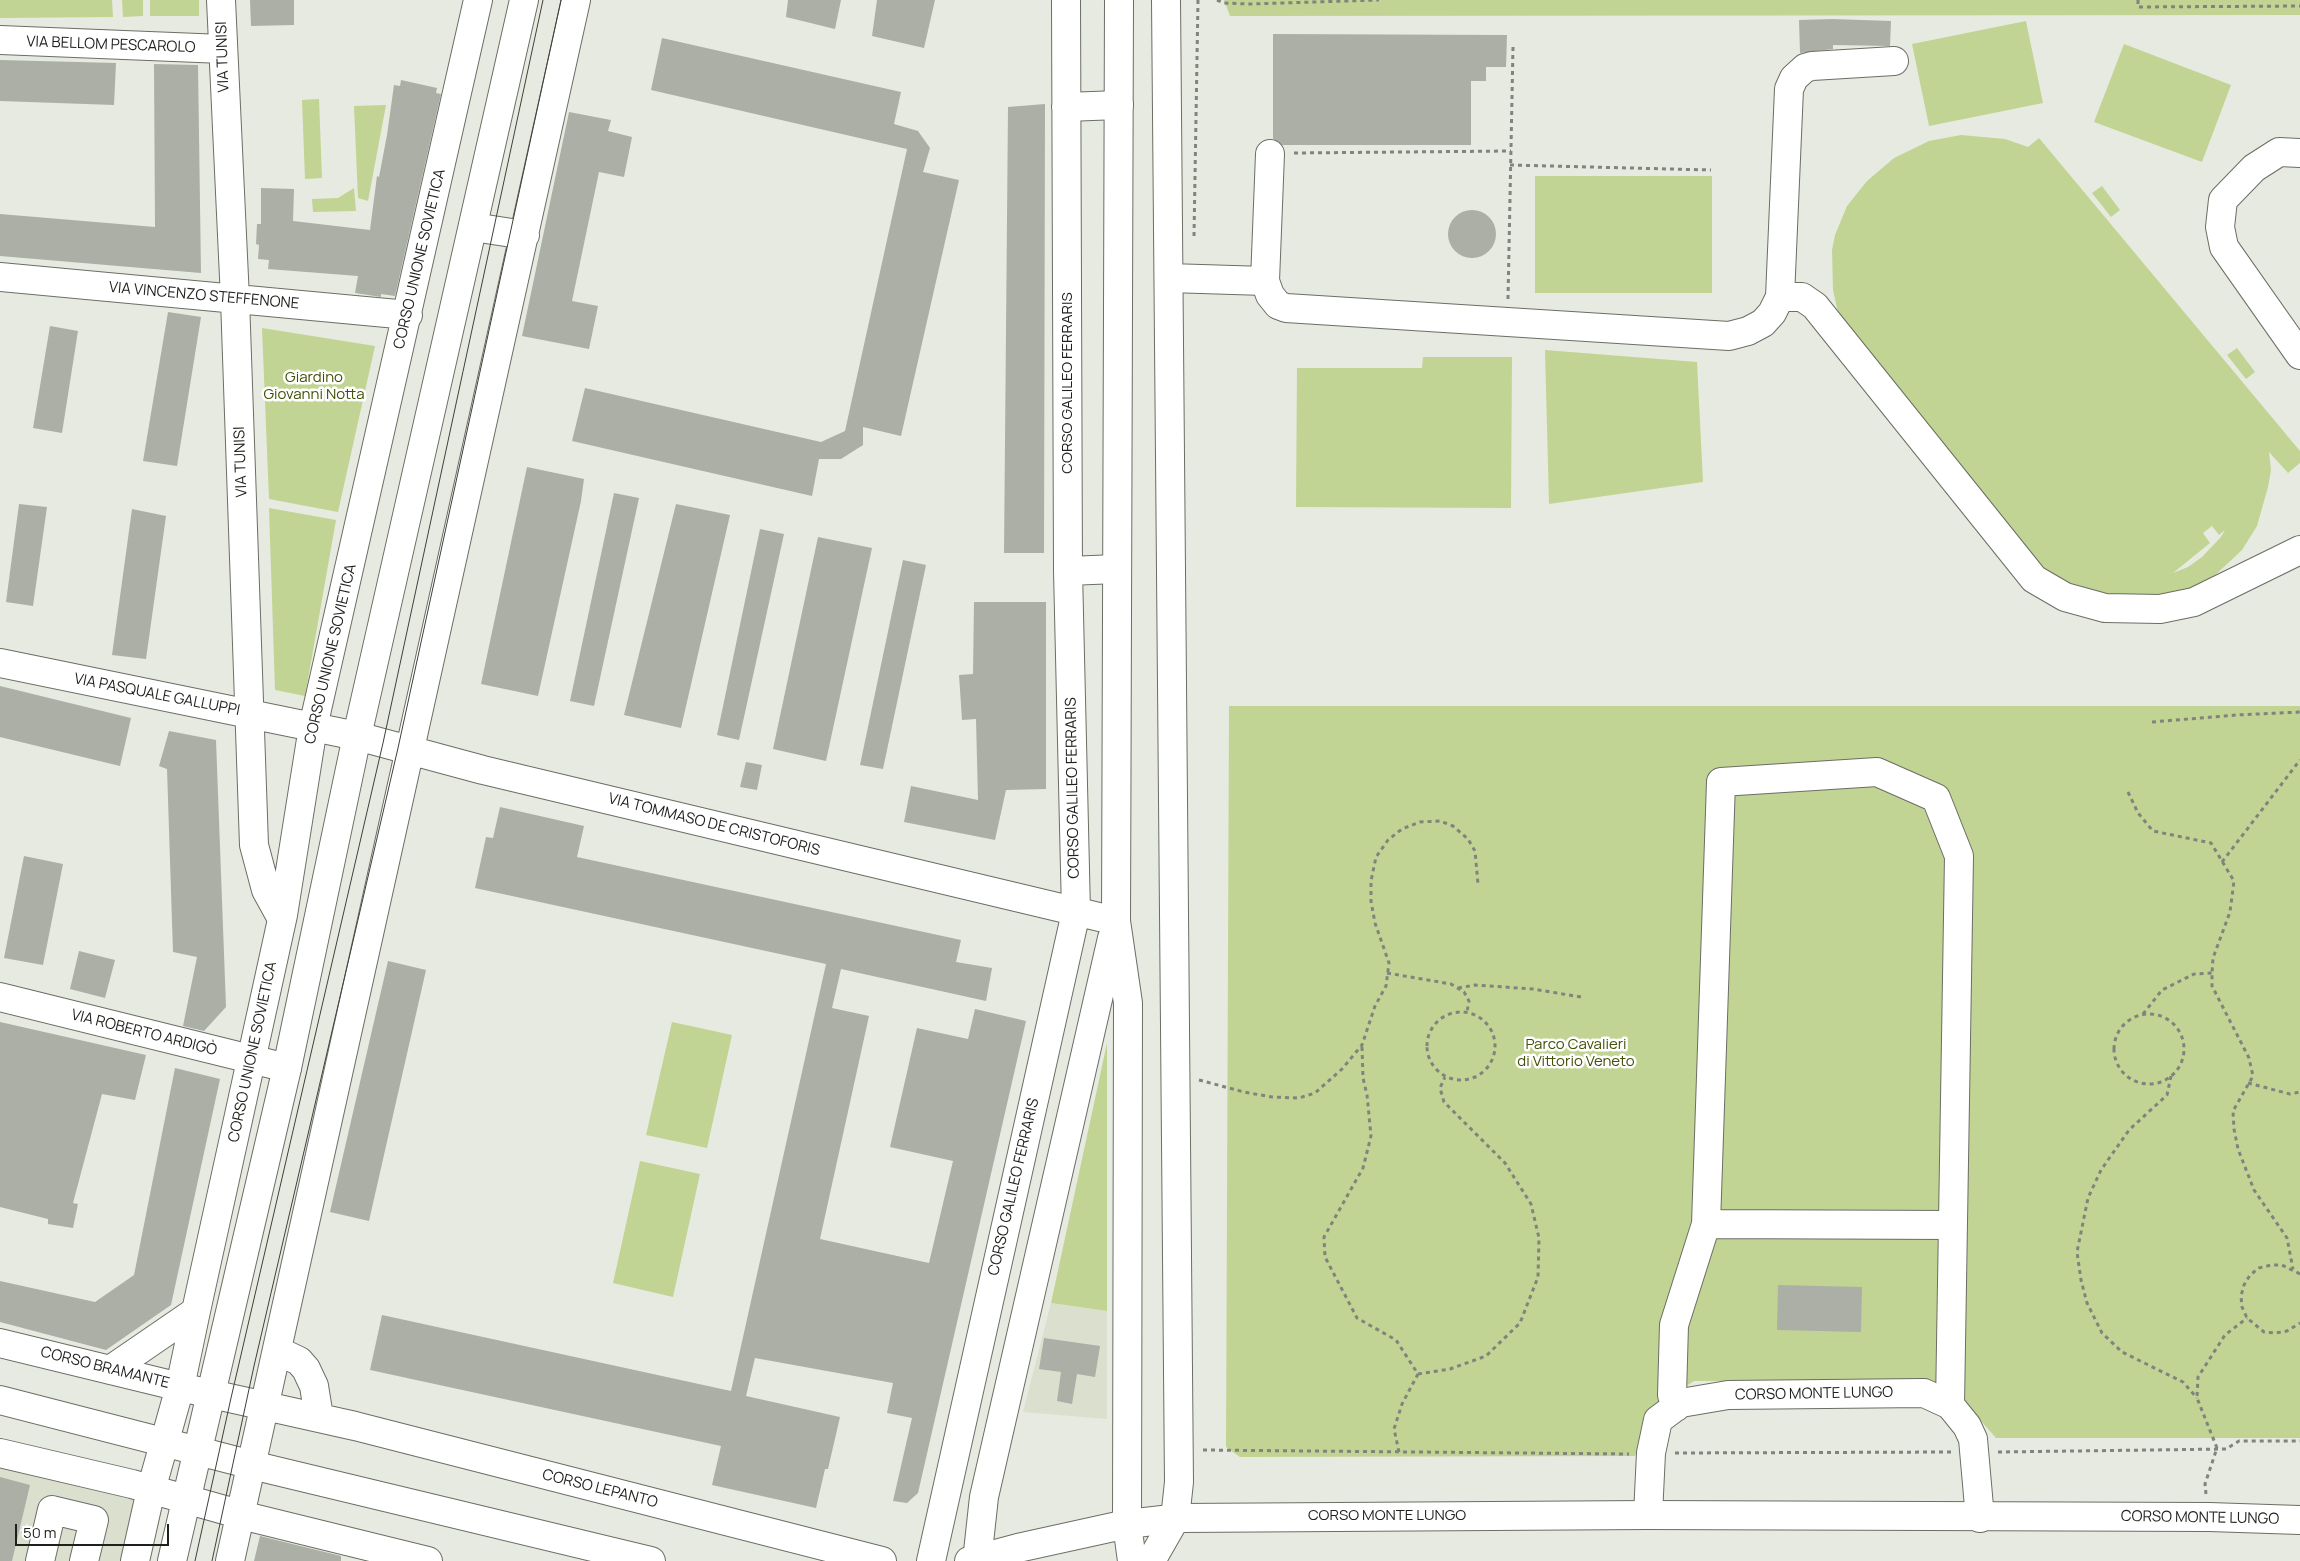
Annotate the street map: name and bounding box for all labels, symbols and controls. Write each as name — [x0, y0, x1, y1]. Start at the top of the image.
street label: VIA TUNISI — [213, 21, 233, 93]
street label: VIA BELLOM PESCAROLO — [26, 33, 196, 57]
street label: CORSO UNIONE SOVIETICA — [391, 167, 449, 351]
street label: VIA VINCENZO STEFFENONE — [108, 279, 300, 313]
street label: CORSO GALILEO FERRARIS — [1059, 292, 1077, 474]
park label: Giardino Giovanni Notta — [263, 369, 365, 404]
street label: VIA TUNISI — [231, 426, 251, 498]
street label: CORSO UNIONE SOVIETICA — [302, 562, 360, 746]
street label: VIA PASQUALE GALLUPPI — [72, 670, 242, 720]
street label: CORSO GALILEO FERRARIS — [1062, 697, 1084, 879]
street label: VIA TOMMASO DE CRISTOFORIS — [606, 790, 822, 860]
street label: CORSO UNIONE SOVIETICA — [225, 960, 281, 1144]
street label: VIA ROBERTO ARDIGÒ — [69, 1006, 219, 1060]
park label: Parco Cavalieri di Vittorio Veneto — [1517, 1036, 1635, 1071]
street label: CORSO GALILEO FERRARIS — [985, 1097, 1043, 1277]
street label: CORSO BRAMANTE — [39, 1343, 171, 1393]
street label: CORSO MONTE LUNGO — [1735, 1384, 1893, 1404]
street label: CORSO LEPANTO — [540, 1466, 660, 1512]
street label: CORSO MONTE LUNGO — [1308, 1507, 1466, 1525]
street label: CORSO MONTE LUNGO — [2121, 1508, 2279, 1528]
scale bar — [18, 1514, 171, 1546]
text: 50 m — [23, 1522, 57, 1543]

